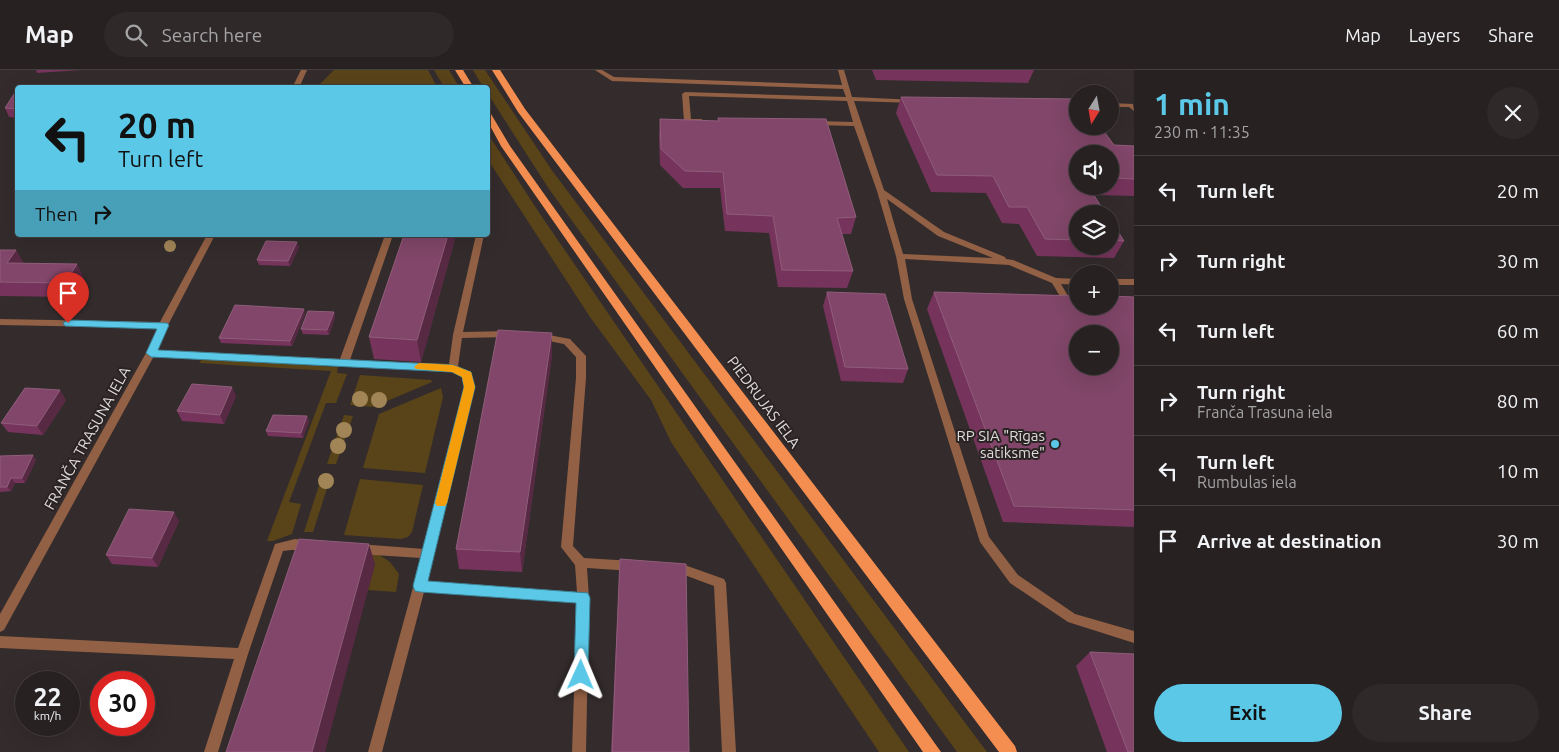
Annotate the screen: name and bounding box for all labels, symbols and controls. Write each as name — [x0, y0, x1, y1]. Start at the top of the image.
search box — [104, 12, 454, 57]
text: Map — [25, 21, 74, 48]
icon: search — [122, 21, 150, 49]
text: Search here — [162, 24, 262, 46]
text: Map — [1345, 25, 1381, 45]
text: Layers — [1409, 25, 1460, 45]
text: Share — [1488, 25, 1534, 45]
north arrow — [1069, 85, 1119, 135]
map controls — [1069, 85, 1119, 375]
text: 1 min — [1154, 87, 1230, 121]
button: close — [1487, 87, 1539, 139]
icon: left — [35, 105, 100, 170]
text: 20 m — [118, 105, 196, 145]
text: 230 m · 11:35 — [1154, 123, 1250, 141]
button: sound — [1069, 145, 1119, 195]
text: Turn left — [118, 146, 203, 171]
icon: left — [1154, 177, 1182, 205]
text: Turn left — [1197, 180, 1275, 202]
text: 20 m — [1497, 180, 1539, 202]
icon: right — [88, 200, 116, 228]
text: Then — [35, 203, 78, 225]
button: layers — [1069, 205, 1119, 255]
icon: right — [1154, 247, 1182, 275]
text: Turn right — [1197, 250, 1285, 272]
text: 30 m — [1497, 250, 1539, 272]
button: + — [1069, 265, 1119, 315]
pin — [47, 272, 89, 323]
icon: arrive — [54, 279, 82, 307]
icon: left — [1154, 317, 1182, 345]
text: Turn left — [1197, 320, 1275, 342]
text: 60 m — [1497, 320, 1539, 342]
button: − — [1069, 325, 1119, 375]
street label: PIEDRUJAS IELA — [724, 353, 804, 451]
street label: FRANČA TRASUNA IELA — [41, 363, 134, 513]
text: Turn right — [1197, 381, 1285, 403]
icon: right — [1154, 387, 1182, 415]
text: 80 m — [1497, 390, 1539, 412]
text: Franča Trasuna iela — [1197, 403, 1333, 421]
place label: RP SIA "Rīgas satiksme" — [956, 427, 1045, 461]
marker: RP SIA "Rīgas satiksme" — [1049, 438, 1061, 450]
text: Turn left — [1197, 451, 1275, 473]
icon: left — [1154, 457, 1182, 485]
text: 10 m — [1497, 460, 1539, 482]
text: Rumbulas iela — [1197, 473, 1297, 491]
icon: arrive — [1154, 527, 1182, 555]
text: Arrive at destination — [1197, 530, 1382, 552]
text: 30 m — [1497, 530, 1539, 552]
position arrow — [554, 648, 606, 700]
speed limit sign: 30 — [90, 671, 155, 736]
text: 22 — [33, 683, 62, 711]
button: Exit — [1154, 684, 1342, 742]
button: Share — [1352, 684, 1539, 742]
text: km/h — [34, 709, 61, 722]

